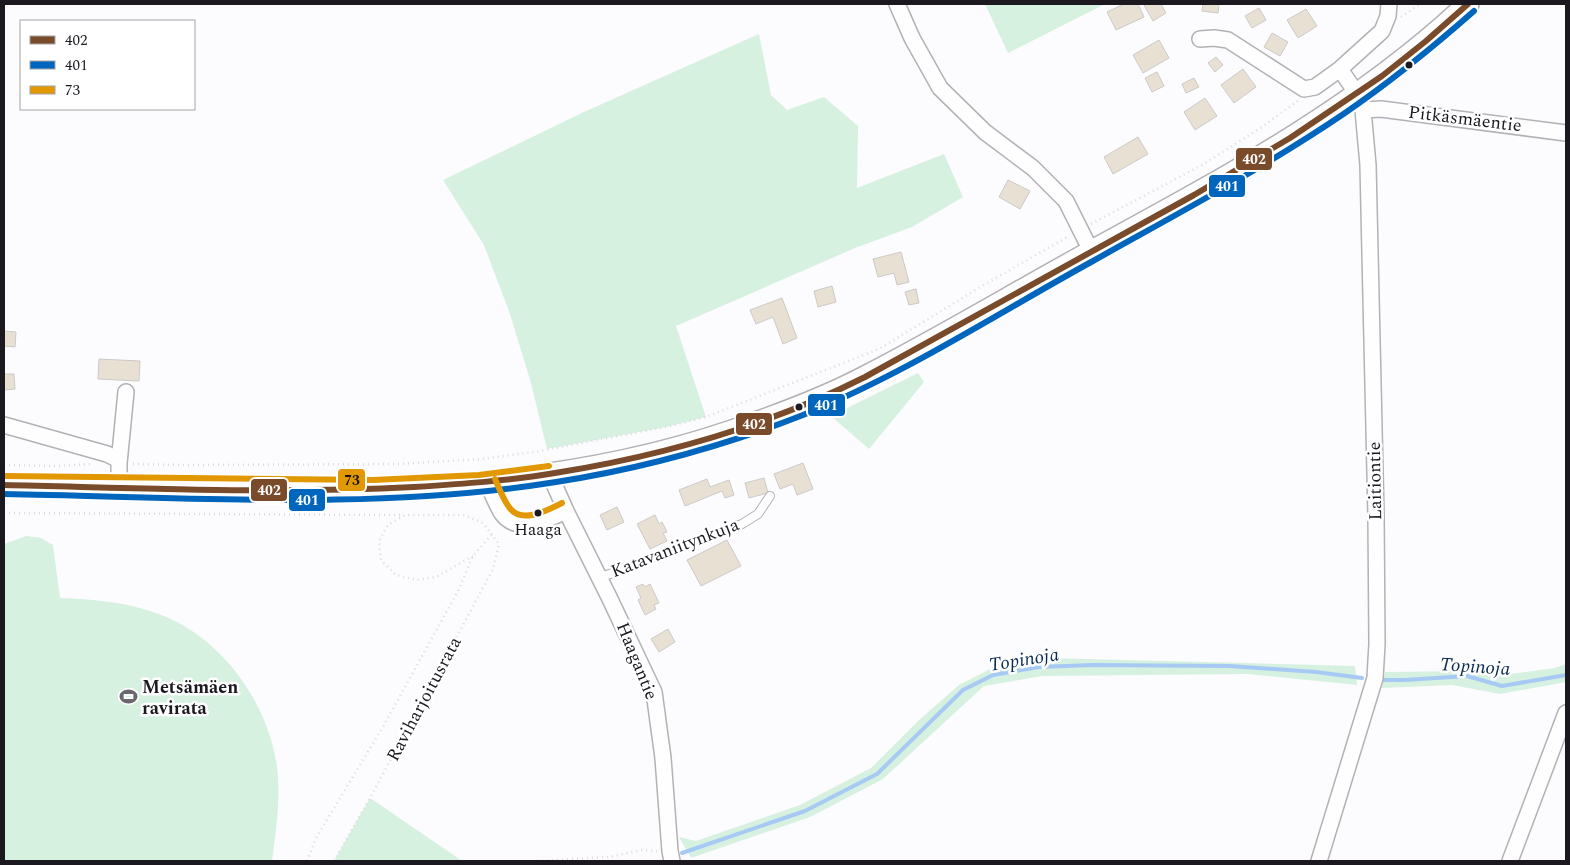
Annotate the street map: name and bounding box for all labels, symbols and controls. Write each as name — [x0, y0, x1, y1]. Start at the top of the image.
legend — [20, 20, 195, 110]
text: 402 — [65, 29, 88, 52]
text: 401 — [65, 54, 88, 77]
unlabelled marker — [1404, 60, 1414, 70]
text: 73 — [65, 79, 81, 102]
street label: Pitkäsmäentie — [1407, 99, 1523, 139]
line badge: 402 — [1235, 147, 1273, 171]
text: 402 — [1242, 149, 1266, 170]
line badge: 401 — [1208, 174, 1246, 198]
text: 401 — [1215, 176, 1239, 197]
line badge: 401 — [807, 393, 846, 417]
text: 401 — [814, 395, 838, 416]
unlabelled marker — [794, 402, 804, 412]
line badge: 402 — [735, 412, 773, 436]
text: 402 — [742, 414, 766, 435]
street label: Laitiontie — [1361, 441, 1389, 521]
line badge: 73 — [337, 468, 366, 492]
text: 73 — [344, 470, 360, 491]
line badge: 402 — [250, 478, 288, 502]
text: 402 — [257, 480, 281, 501]
line badge: 401 — [288, 488, 326, 512]
text: 401 — [295, 490, 319, 511]
marker: Haaga — [533, 508, 543, 518]
street label: Katavaniitynkuja — [607, 511, 743, 585]
place label: Haaga — [514, 517, 563, 543]
street label: Haagantie — [609, 618, 665, 704]
street label: Raviharjoitusrata — [380, 632, 468, 766]
water label: Topinoja — [987, 640, 1061, 680]
water label: Topinoja — [1439, 650, 1512, 684]
place label: Metsämäen ravirata — [142, 674, 238, 722]
sports icon: Metsämäen ravirata — [118, 687, 138, 707]

